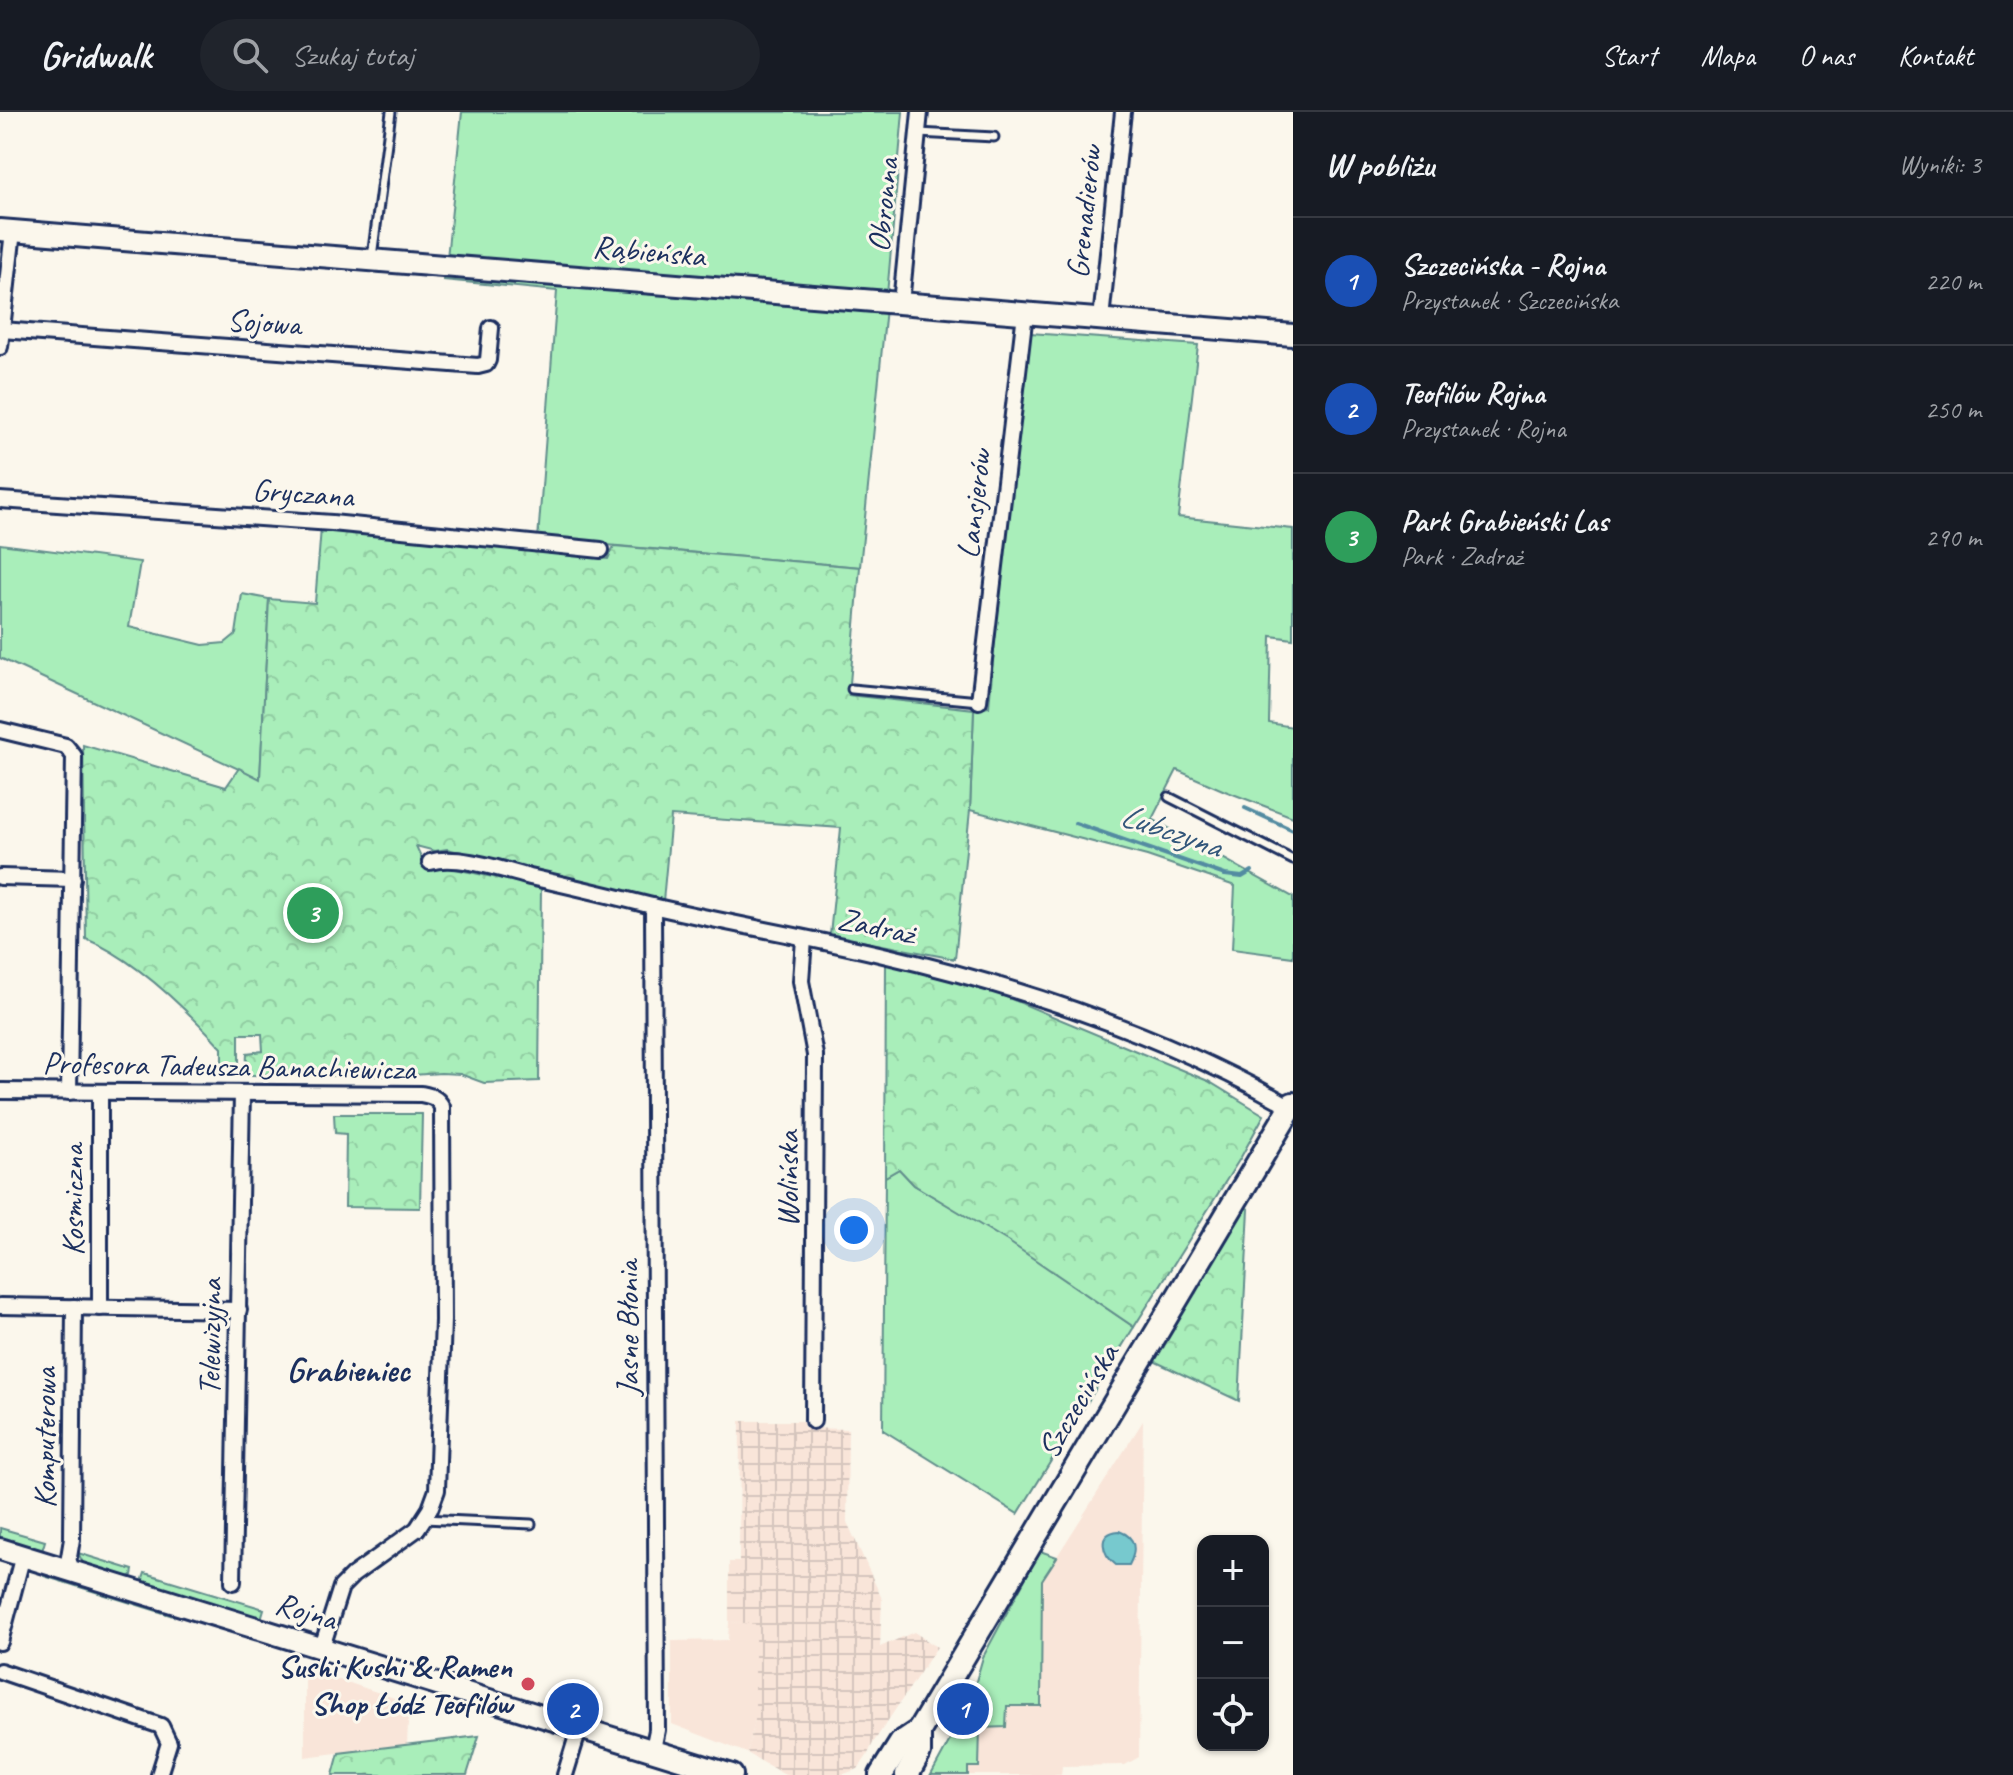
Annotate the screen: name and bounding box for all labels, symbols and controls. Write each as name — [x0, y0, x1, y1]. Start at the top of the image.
search box — [200, 19, 760, 91]
text: Gridwalk — [40, 32, 152, 79]
icon: search — [228, 33, 272, 77]
text: Szukaj tutaj — [292, 36, 414, 74]
text: Start — [1602, 38, 1657, 73]
text: Mapa — [1701, 38, 1755, 73]
text: O nas — [1799, 38, 1854, 73]
text: Kontakt — [1898, 38, 1973, 73]
street label: Grenadierów — [1057, 141, 1112, 280]
text: W pobliżu — [1325, 143, 1434, 186]
text: Wyniki: 3 — [1899, 148, 1981, 181]
street label: Obronna — [858, 154, 909, 254]
street label: Rąbieńska — [591, 226, 709, 276]
text: Szczecińska - Rojna — [1401, 246, 1605, 284]
text: 1 — [1345, 265, 1357, 298]
text: 220 m — [1925, 265, 1981, 298]
text: Przystanek · Szczecińska — [1401, 284, 1618, 317]
street label: Sojowa — [226, 299, 305, 345]
text: Teofilów Rojna — [1401, 374, 1545, 412]
text: 2 — [1345, 393, 1357, 426]
text: 250 m — [1925, 393, 1981, 426]
text: Przystanek · Rojna — [1401, 412, 1566, 445]
street label: Lansjerów — [947, 445, 1001, 561]
street label: Gryczana — [251, 469, 357, 517]
text: Park Grabieński Las — [1401, 502, 1608, 540]
text: 3 — [1345, 521, 1357, 554]
text: 290 m — [1925, 521, 1981, 554]
text: Park · Zadraż — [1401, 540, 1522, 573]
water label: Lubczyna — [1115, 793, 1230, 868]
pin: 3 — [287, 883, 339, 943]
street label: Zadraż — [834, 898, 922, 955]
street label: Profesora Tadeusza Banachiewicza — [42, 1042, 418, 1090]
street label: Wolińska — [767, 1129, 808, 1227]
street label: Kosmiczna — [52, 1141, 93, 1256]
your location — [834, 1210, 874, 1250]
street label: Jasne Błonia — [607, 1257, 648, 1398]
street label: Telewizyjna — [188, 1276, 232, 1396]
street label: Szczecińska — [1028, 1335, 1129, 1466]
district label: Grabieniec — [286, 1348, 411, 1391]
street label: Komputerowa — [24, 1366, 65, 1508]
map controls — [1197, 1535, 1269, 1751]
button: + — [1197, 1535, 1269, 1607]
street label: Rojna — [270, 1582, 344, 1640]
button: − — [1197, 1607, 1269, 1679]
place label: Sushi Kushi & Ramen Shop Łódź Teofilów — [278, 1646, 515, 1724]
marker: Sushi Kushi & Ramen Shop Łódź Teofilów — [519, 1675, 537, 1693]
pin: 2 — [547, 1679, 599, 1739]
pin: 1 — [937, 1679, 989, 1739]
button: locate — [1197, 1679, 1269, 1751]

